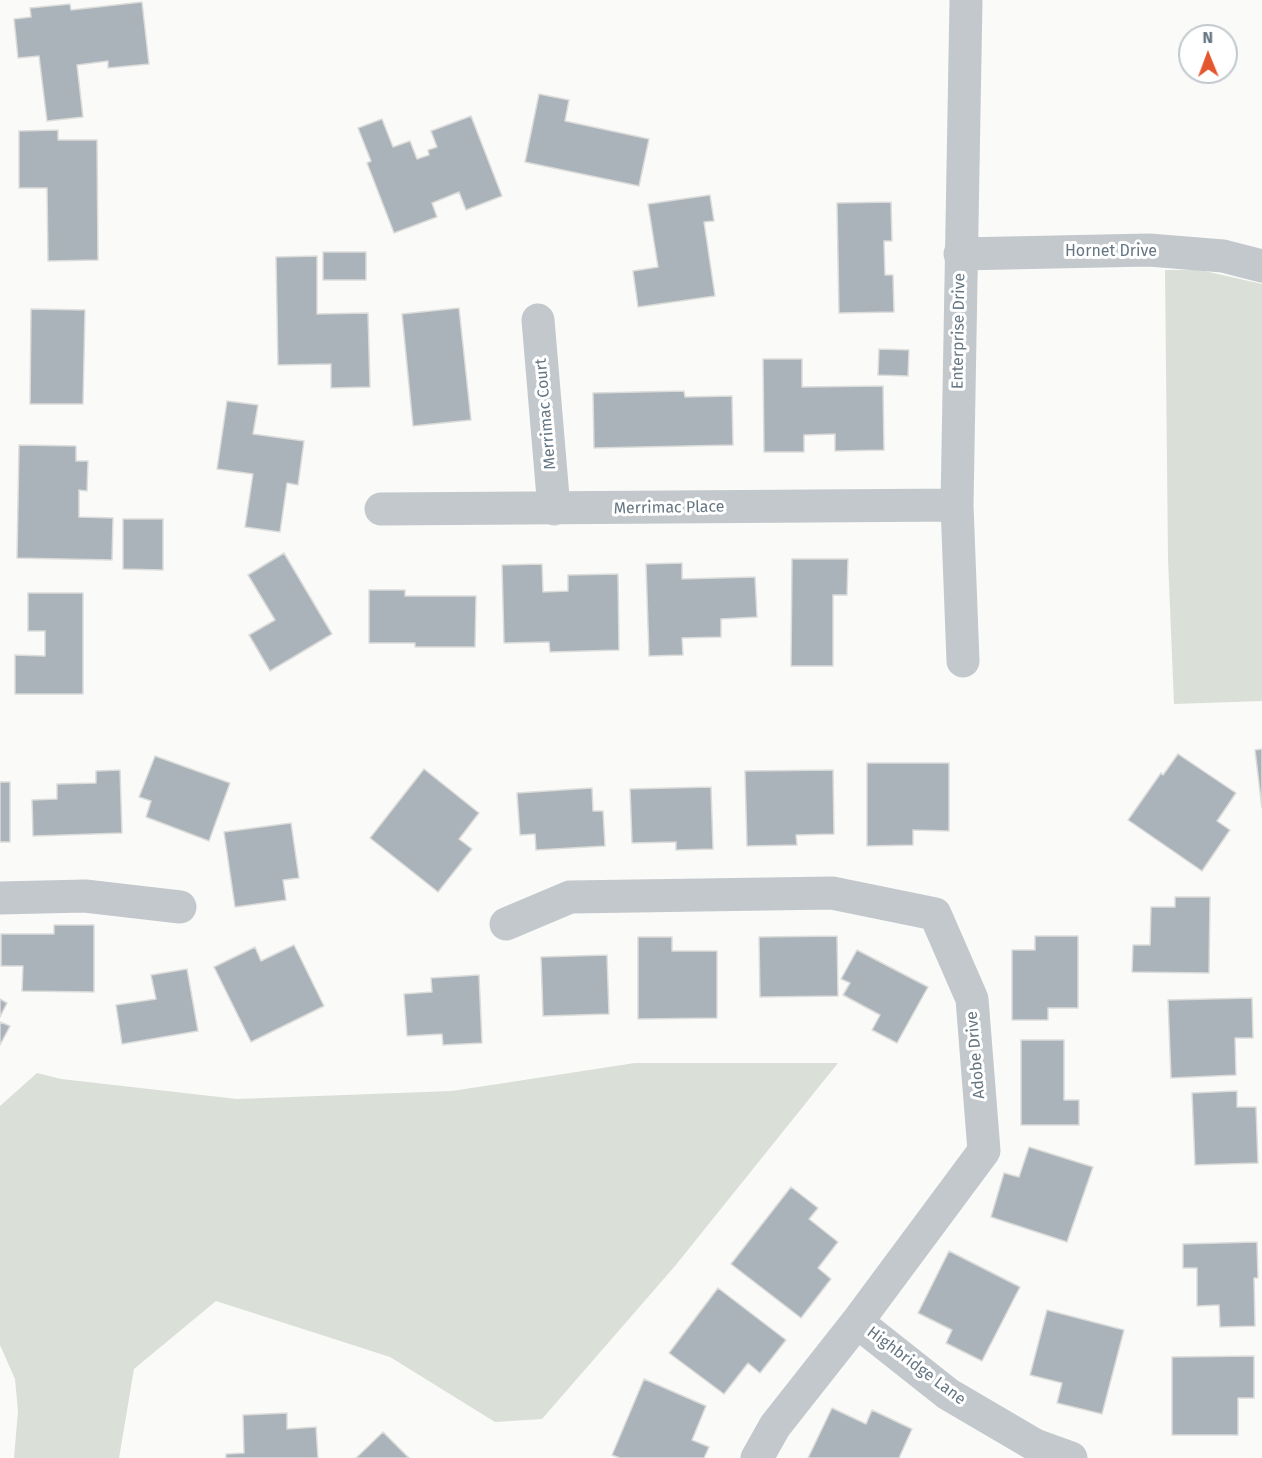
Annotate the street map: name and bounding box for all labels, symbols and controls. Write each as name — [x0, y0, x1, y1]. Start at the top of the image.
north arrow — [1178, 24, 1238, 84]
text: N — [1202, 28, 1213, 47]
street label: Hornet Drive — [1065, 242, 1157, 262]
street label: Enterprise Drive — [948, 273, 970, 389]
street label: Merrimac Court — [532, 358, 560, 470]
street label: Merrimac Place — [613, 497, 725, 519]
street label: Adobe Drive — [963, 1010, 989, 1100]
street label: Highbridge Lane — [863, 1323, 969, 1409]

